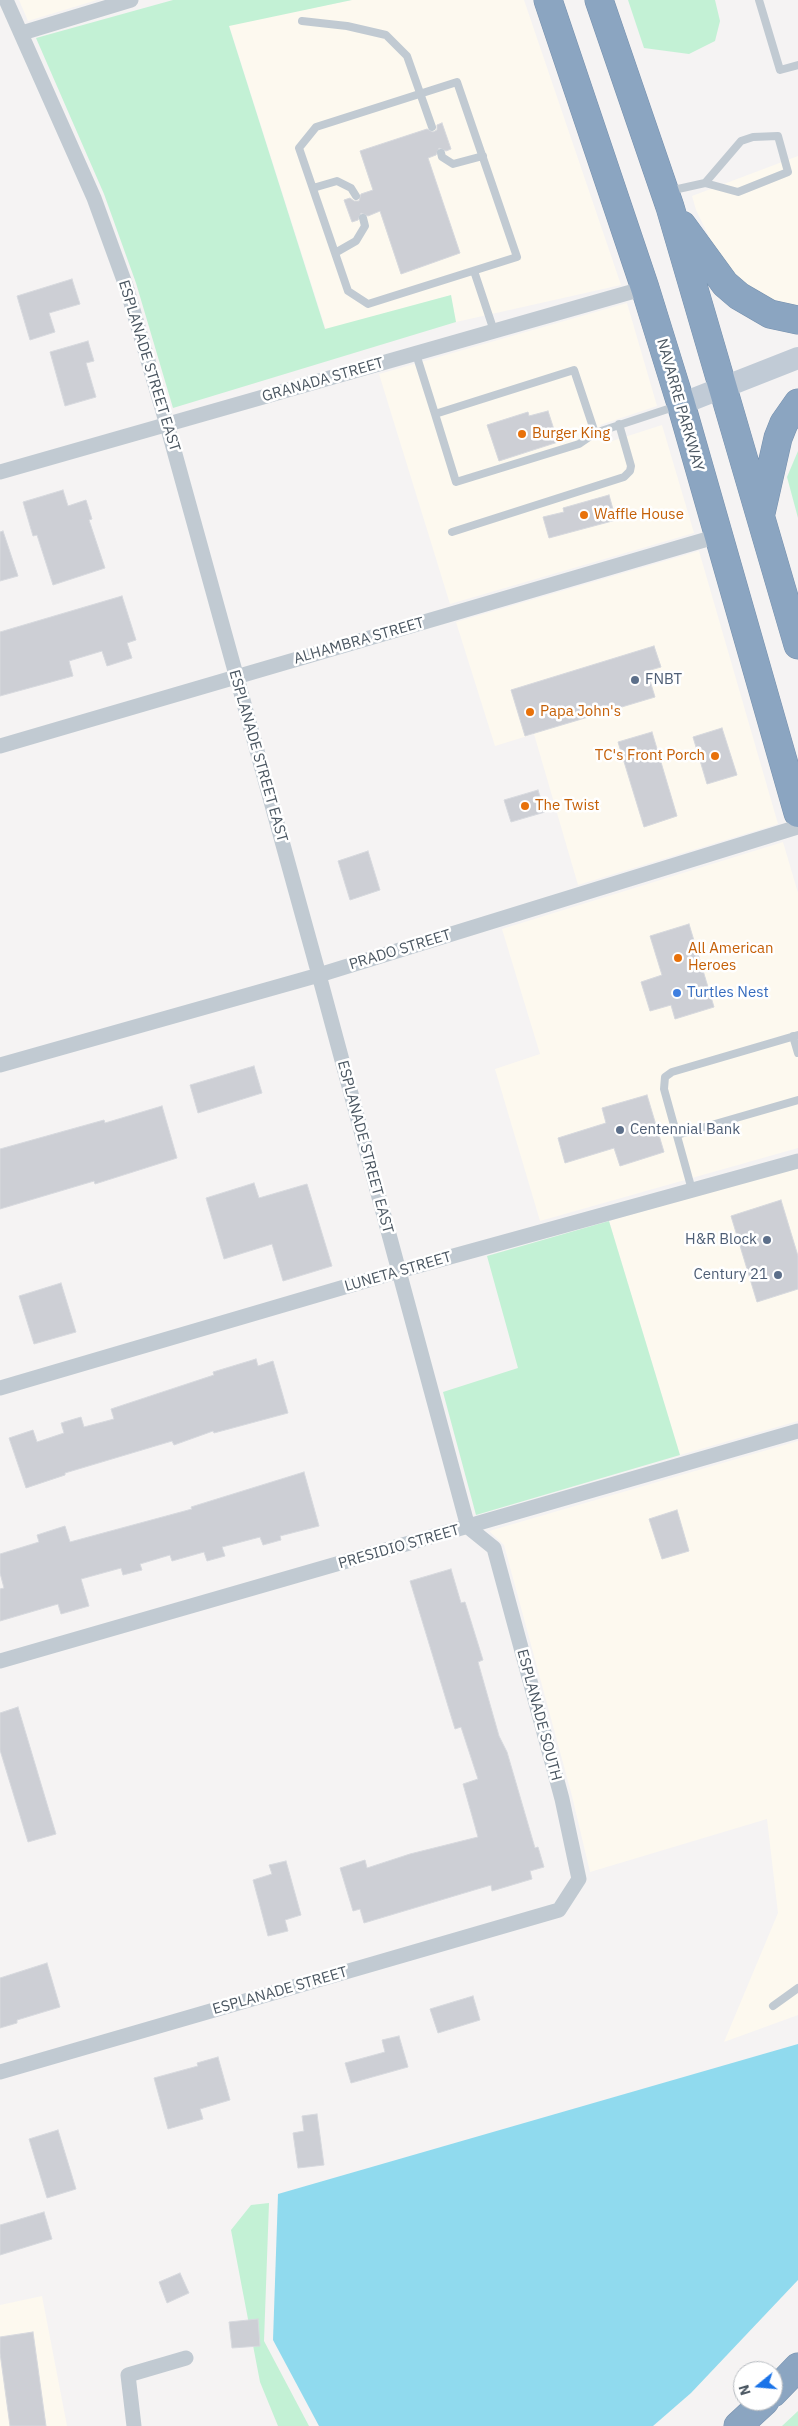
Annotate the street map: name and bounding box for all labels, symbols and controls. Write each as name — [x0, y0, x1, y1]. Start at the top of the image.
street label: ESPLANADE STREET EAST — [114, 278, 184, 454]
street label: NAVARRE PARKWAY — [652, 337, 708, 473]
street label: GRANADA STREET — [260, 354, 386, 406]
place label: Burger King — [532, 425, 610, 443]
marker: Burger King — [516, 428, 528, 440]
place label: Waffle House — [594, 506, 684, 524]
marker: Waffle House — [578, 509, 590, 521]
street label: ALHAMBRA STREET — [292, 614, 426, 668]
street label: ESPLANADE STREET EAST — [225, 668, 291, 844]
place label: FNBT — [645, 671, 682, 689]
marker: FNBT — [629, 674, 641, 686]
place label: Papa John's — [540, 703, 621, 721]
marker: Papa John's — [524, 706, 536, 718]
place label: TC's Front Porch — [595, 747, 705, 765]
marker: TC's Front Porch — [709, 750, 721, 762]
place label: The Twist — [535, 797, 600, 815]
marker: The Twist — [519, 800, 531, 812]
street label: PRADO STREET — [347, 926, 453, 974]
place label: All American Heroes — [688, 940, 774, 975]
marker: All American Heroes — [672, 952, 684, 964]
place label: Turtles Nest — [687, 984, 769, 1002]
marker: Turtles Nest — [671, 987, 683, 999]
street label: ESPLANADE STREET EAST — [333, 1059, 397, 1235]
place label: Centennial Bank — [630, 1121, 740, 1139]
marker: Centennial Bank — [614, 1124, 626, 1136]
place label: H&R Block — [685, 1231, 757, 1249]
marker: H&R Block — [761, 1234, 773, 1246]
street label: LUNETA STREET — [343, 1248, 453, 1296]
place label: Century 21 — [693, 1266, 768, 1284]
marker: Century 21 — [772, 1269, 784, 1281]
street label: PRESIDIO STREET — [336, 1521, 462, 1573]
street label: ESPLANADE SOUTH — [513, 1647, 565, 1783]
street label: ESPLANADE STREET — [211, 1963, 349, 2019]
north arrow — [733, 2361, 783, 2411]
text: N — [735, 2383, 755, 2398]

